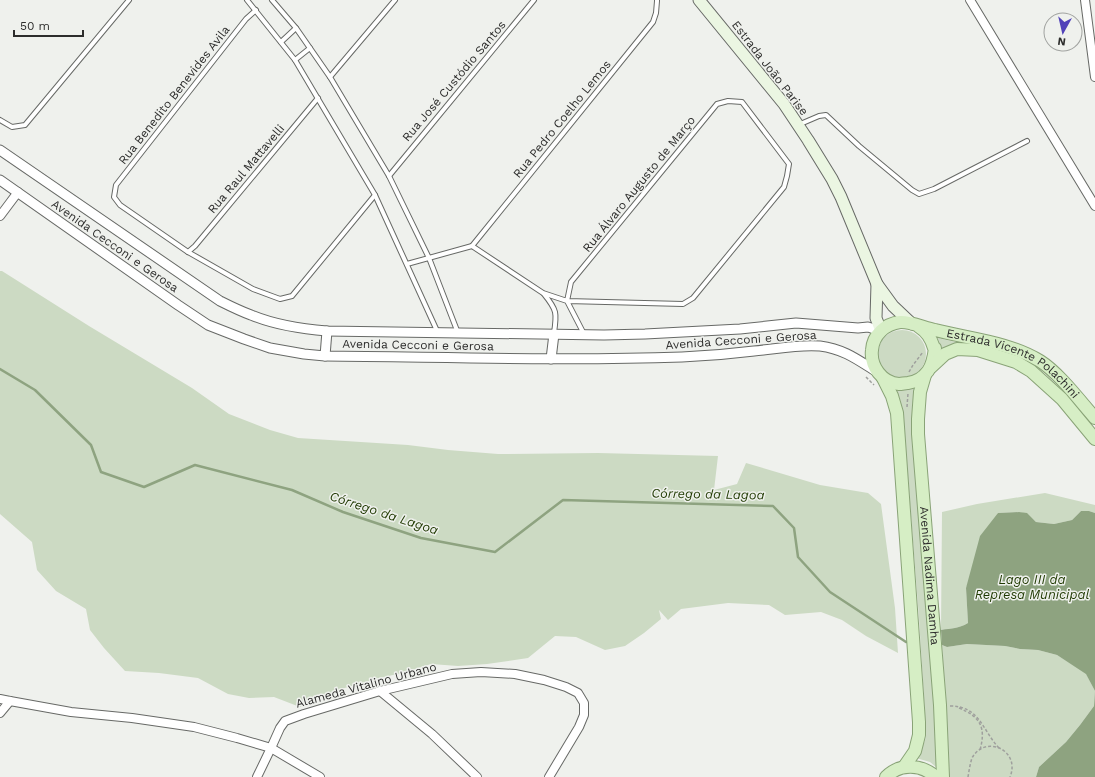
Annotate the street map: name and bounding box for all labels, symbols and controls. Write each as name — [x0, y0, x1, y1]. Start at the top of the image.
scale bar — [14, 12, 83, 38]
north arrow — [1043, 12, 1083, 52]
street label: Rua José Custódio Santos — [399, 18, 509, 144]
street label: Estrada João Parise — [729, 18, 811, 118]
text: 50 m — [20, 19, 50, 33]
street label: Rua Benedito Benevides Avila — [115, 23, 233, 167]
text: N — [1057, 34, 1067, 48]
street label: Rua Pedro Coelho Lemos — [510, 57, 614, 181]
street label: Rua Álvaro Augusto de Março — [580, 113, 698, 255]
street label: Rua Raul Mattavelli — [205, 122, 287, 216]
street label: Avenida Cecconi e Gerosa — [49, 197, 181, 295]
street label: Estrada Vicente Polachini — [945, 326, 1082, 401]
street label: Avenida Cecconi e Gerosa — [665, 328, 817, 352]
street label: Avenida Cecconi e Gerosa — [342, 337, 494, 353]
water label: Córrego da Lagoa — [651, 486, 765, 502]
water label: Córrego da Lagoa — [328, 488, 440, 538]
street label: Avenida Nadima Damha — [917, 506, 942, 646]
water label: Lago III da Represa Municipal — [975, 572, 1089, 602]
street label: Alameda Vitalino Urbano — [294, 659, 438, 711]

